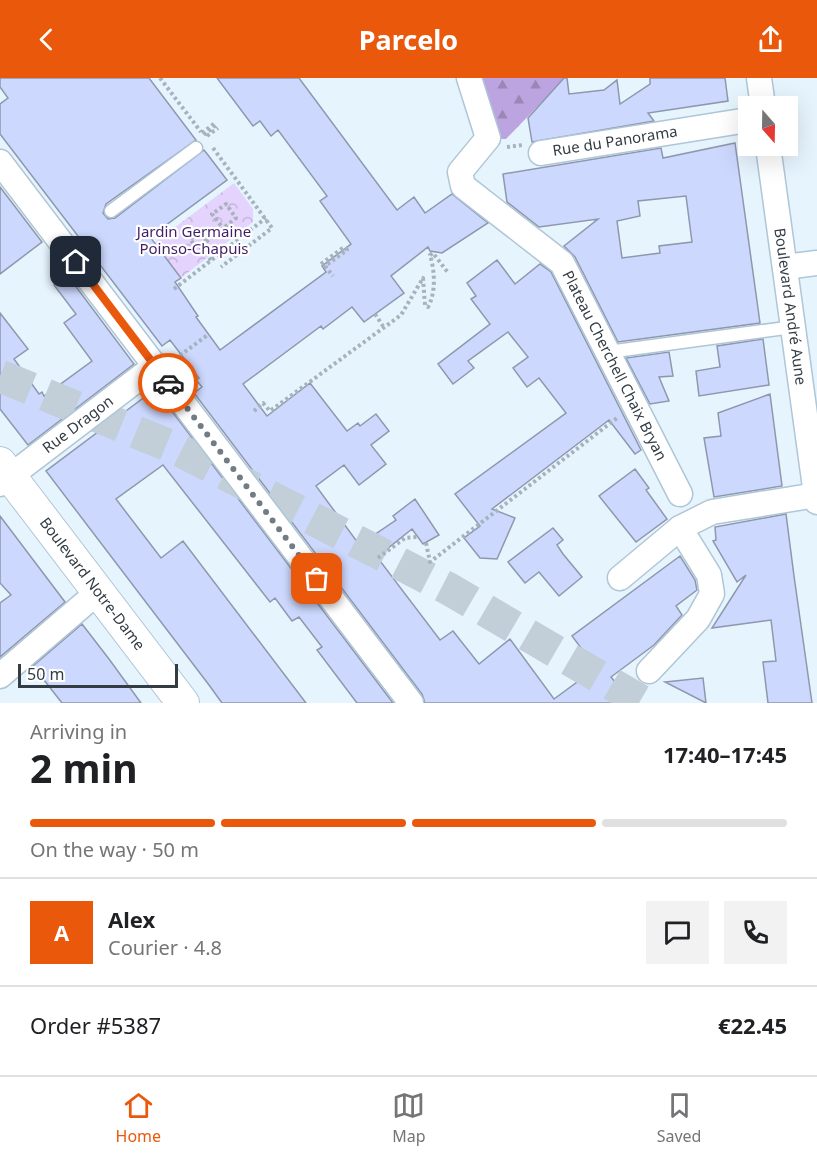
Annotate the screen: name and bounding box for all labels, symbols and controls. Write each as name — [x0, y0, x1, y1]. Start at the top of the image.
text: Parcelo — [359, 21, 458, 58]
icon: back — [30, 23, 63, 56]
icon: share — [754, 23, 787, 56]
north arrow — [738, 96, 798, 156]
map controls — [738, 96, 798, 156]
street label: Rue du Panorama — [551, 120, 679, 160]
park label: Jardin Germaine Poinso-Chapuis — [135, 221, 251, 258]
street label: Boulevard André Aune — [770, 227, 812, 386]
pin — [50, 236, 101, 287]
icon: home — [59, 245, 92, 278]
street label: Plateau Cherchell Chaix Bryan — [558, 267, 672, 464]
courier — [138, 353, 198, 413]
icon: car — [152, 367, 185, 400]
street label: Rue Dragon — [38, 390, 117, 457]
street label: Boulevard Notre-Dame — [36, 513, 150, 654]
pin — [291, 553, 342, 604]
icon: bag — [300, 562, 333, 595]
scale bar — [18, 661, 178, 688]
text: 50 m — [27, 663, 64, 685]
text: Arriving in — [30, 718, 127, 745]
text: 17:40–17:45 — [663, 739, 787, 769]
text: 2 min — [30, 741, 137, 794]
text: On the way · 50 m — [30, 836, 199, 863]
button: chat — [646, 901, 709, 964]
button: phone — [724, 901, 787, 964]
text: Alex — [108, 904, 155, 934]
text: A — [54, 917, 69, 947]
text: Courier · 4.8 — [108, 934, 222, 961]
text: Order #5387 — [30, 1010, 161, 1040]
text: €22.45 — [718, 1010, 787, 1040]
tab: Home — [116, 1089, 161, 1147]
tab: Map — [392, 1089, 426, 1147]
tab: Saved — [657, 1089, 701, 1147]

